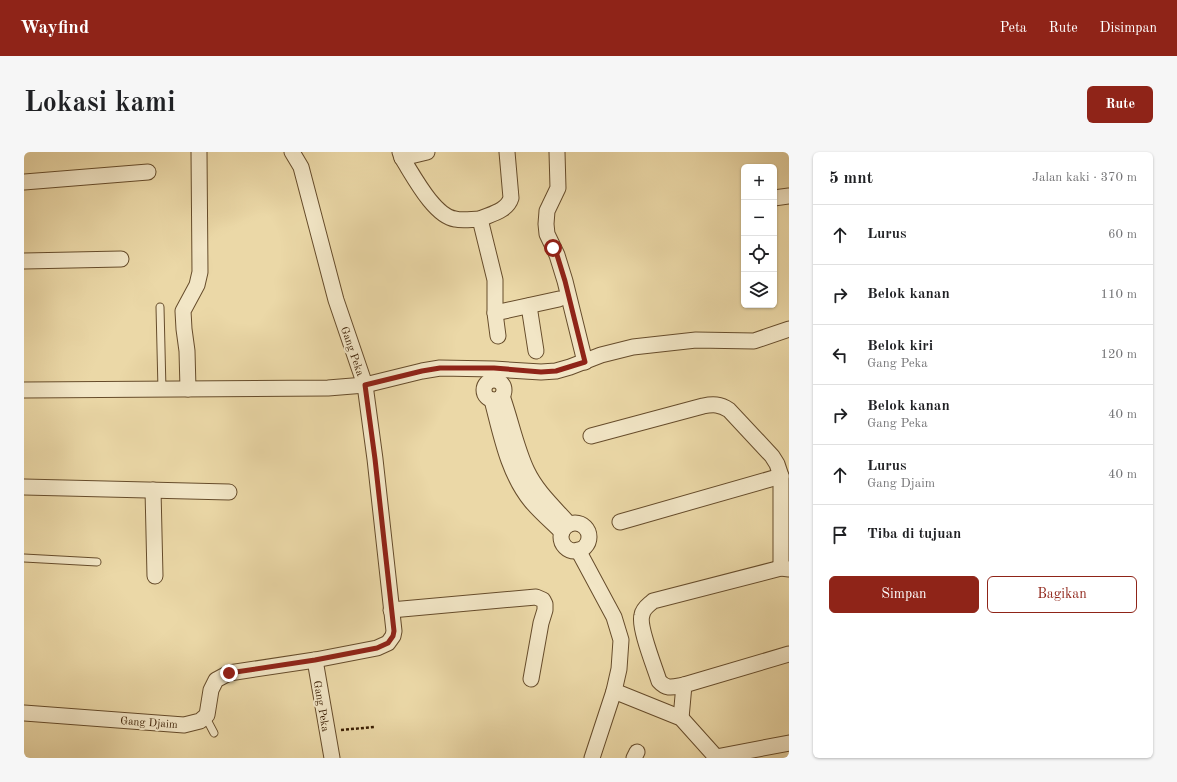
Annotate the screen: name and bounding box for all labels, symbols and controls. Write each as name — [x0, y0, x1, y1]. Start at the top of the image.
text: Wayfind — [20, 19, 89, 38]
text: Peta — [1000, 21, 1027, 35]
text: Rute — [1049, 21, 1078, 35]
text: Disimpan — [1100, 21, 1157, 35]
button: Rute — [1087, 86, 1153, 123]
text: Lokasi kami — [24, 90, 176, 118]
map controls — [741, 164, 777, 308]
button: + — [741, 164, 777, 200]
text: 5 mnt — [829, 170, 873, 187]
text: Jalan kaki · 370 m — [1032, 171, 1137, 184]
button: − — [741, 200, 777, 236]
icon: ahead — [829, 224, 851, 246]
text: Lurus — [867, 227, 907, 242]
text: 60 m — [1108, 228, 1137, 241]
button: locate — [741, 236, 777, 272]
route start — [544, 239, 562, 257]
button: layers — [741, 272, 777, 308]
icon: right — [829, 284, 851, 306]
text: Belok kanan — [867, 287, 950, 302]
text: 110 m — [1100, 288, 1137, 301]
street label: Gang Peka — [338, 325, 365, 378]
text: Belok kiri — [867, 339, 933, 354]
icon: left — [829, 344, 851, 366]
text: 120 m — [1100, 348, 1137, 361]
text: Gang Peka — [867, 357, 928, 370]
text: Belok kanan — [867, 399, 950, 414]
icon: right — [829, 404, 851, 426]
text: 40 m — [1108, 408, 1137, 421]
text: Gang Peka — [867, 417, 928, 430]
text: Lurus — [867, 459, 907, 474]
icon: ahead — [829, 464, 851, 486]
text: 40 m — [1108, 468, 1137, 481]
text: Gang Djaim — [867, 477, 935, 490]
icon: arrive — [829, 524, 851, 546]
text: Tiba di tujuan — [867, 527, 961, 542]
button: Simpan — [829, 576, 979, 613]
button: Bagikan — [987, 576, 1137, 613]
route end — [220, 664, 238, 682]
street label: Gang Peka — [311, 680, 331, 733]
street label: Gang Djaim — [120, 716, 178, 731]

